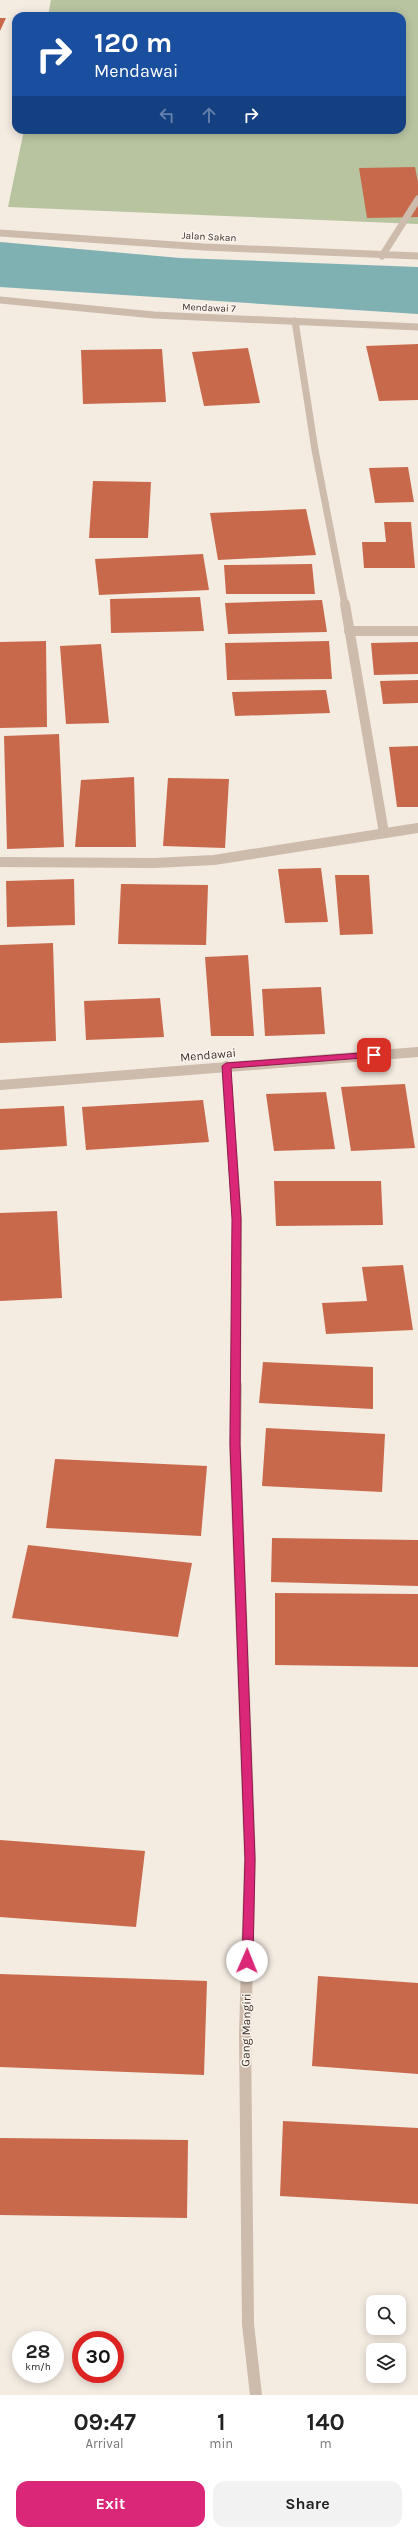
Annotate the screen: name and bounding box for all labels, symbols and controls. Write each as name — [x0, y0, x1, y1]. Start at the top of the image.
text: 120 m — [94, 26, 172, 59]
icon: right — [28, 28, 80, 80]
text: Mendawai — [94, 60, 178, 82]
icon: left — [156, 104, 178, 126]
icon: ahead — [198, 104, 220, 126]
icon: right — [240, 104, 262, 126]
street label: Jalan Sakan — [181, 230, 237, 244]
street label: Mendawai 7 — [182, 301, 236, 315]
pin — [357, 1038, 391, 1072]
icon: arrive — [363, 1044, 385, 1066]
street label: Mendawai — [179, 1046, 237, 1064]
position arrow — [226, 1940, 268, 1982]
street label: Gang Mangiri — [238, 1993, 254, 2067]
map controls — [366, 2295, 406, 2383]
button: search — [366, 2295, 406, 2335]
speed limit sign: 30 — [72, 2331, 124, 2383]
text: 28 — [25, 2340, 51, 2363]
button: layers — [366, 2343, 406, 2383]
text: km/h — [25, 2361, 51, 2373]
text: 09:47 — [73, 2408, 136, 2436]
text: 1 — [217, 2408, 226, 2436]
text: 140 — [307, 2408, 345, 2436]
text: Arrival — [86, 2436, 124, 2451]
text: min — [209, 2436, 233, 2451]
text: m — [320, 2436, 332, 2451]
button: Exit — [16, 2481, 205, 2527]
button: Share — [213, 2481, 402, 2527]

